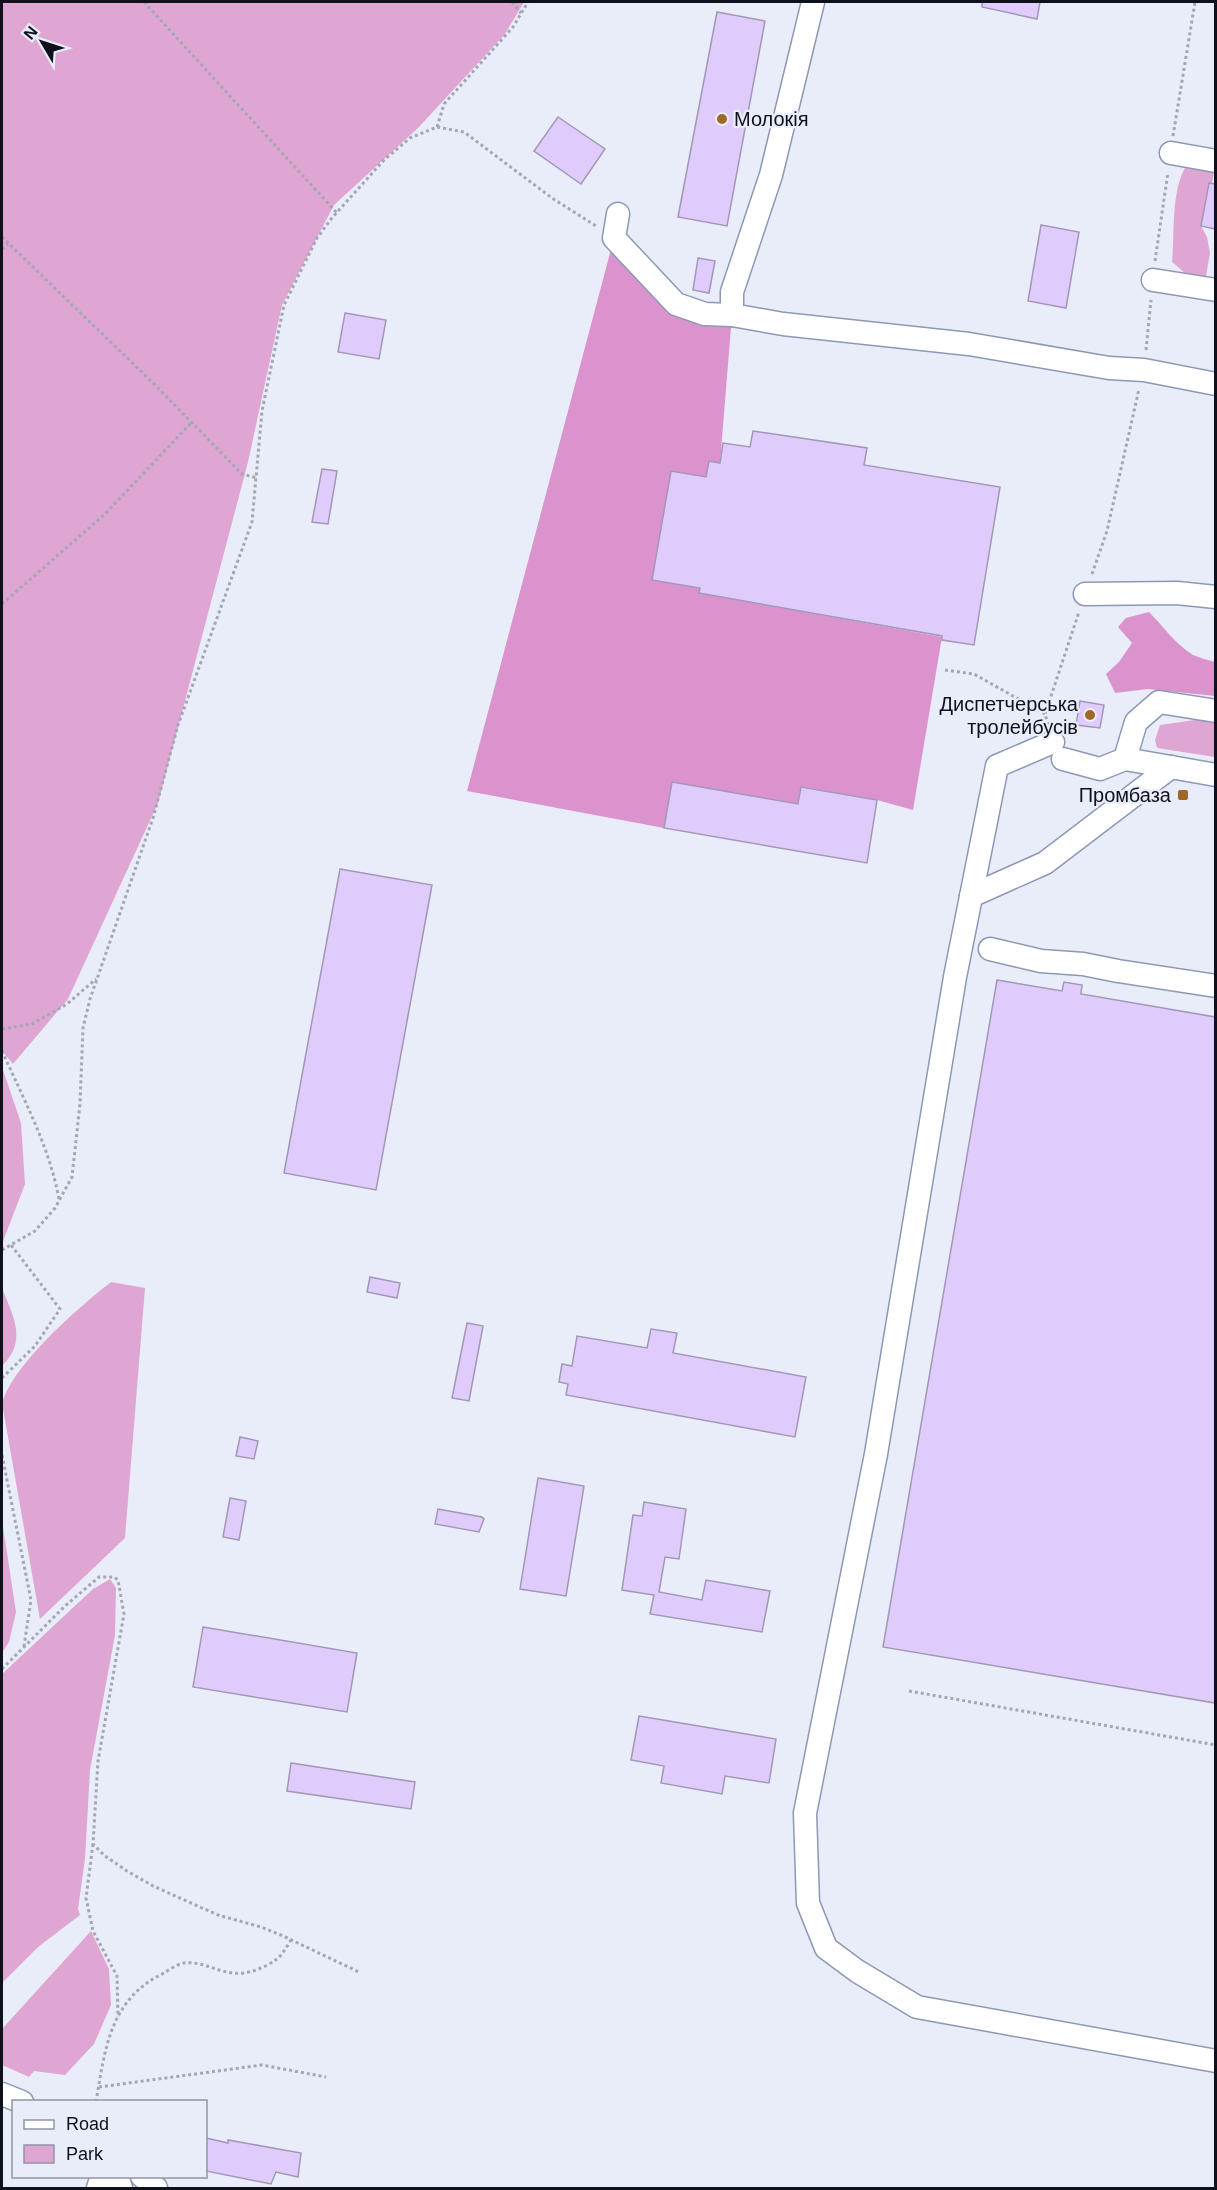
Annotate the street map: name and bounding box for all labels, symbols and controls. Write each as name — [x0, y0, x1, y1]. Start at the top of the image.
north arrow — [12, 12, 72, 72]
text: N — [20, 23, 41, 43]
place label: Молокія — [734, 108, 809, 130]
marker: Молокія — [715, 112, 729, 126]
place label: Диспетчерська тролейбусів — [939, 693, 1079, 738]
marker: Диспетчерська тролейбусів — [1083, 708, 1097, 722]
place label: Промбаза — [1079, 784, 1172, 806]
marker: Промбаза — [1176, 788, 1190, 802]
legend — [12, 2100, 207, 2178]
text: Road — [66, 2114, 109, 2134]
text: Park — [66, 2144, 104, 2164]

